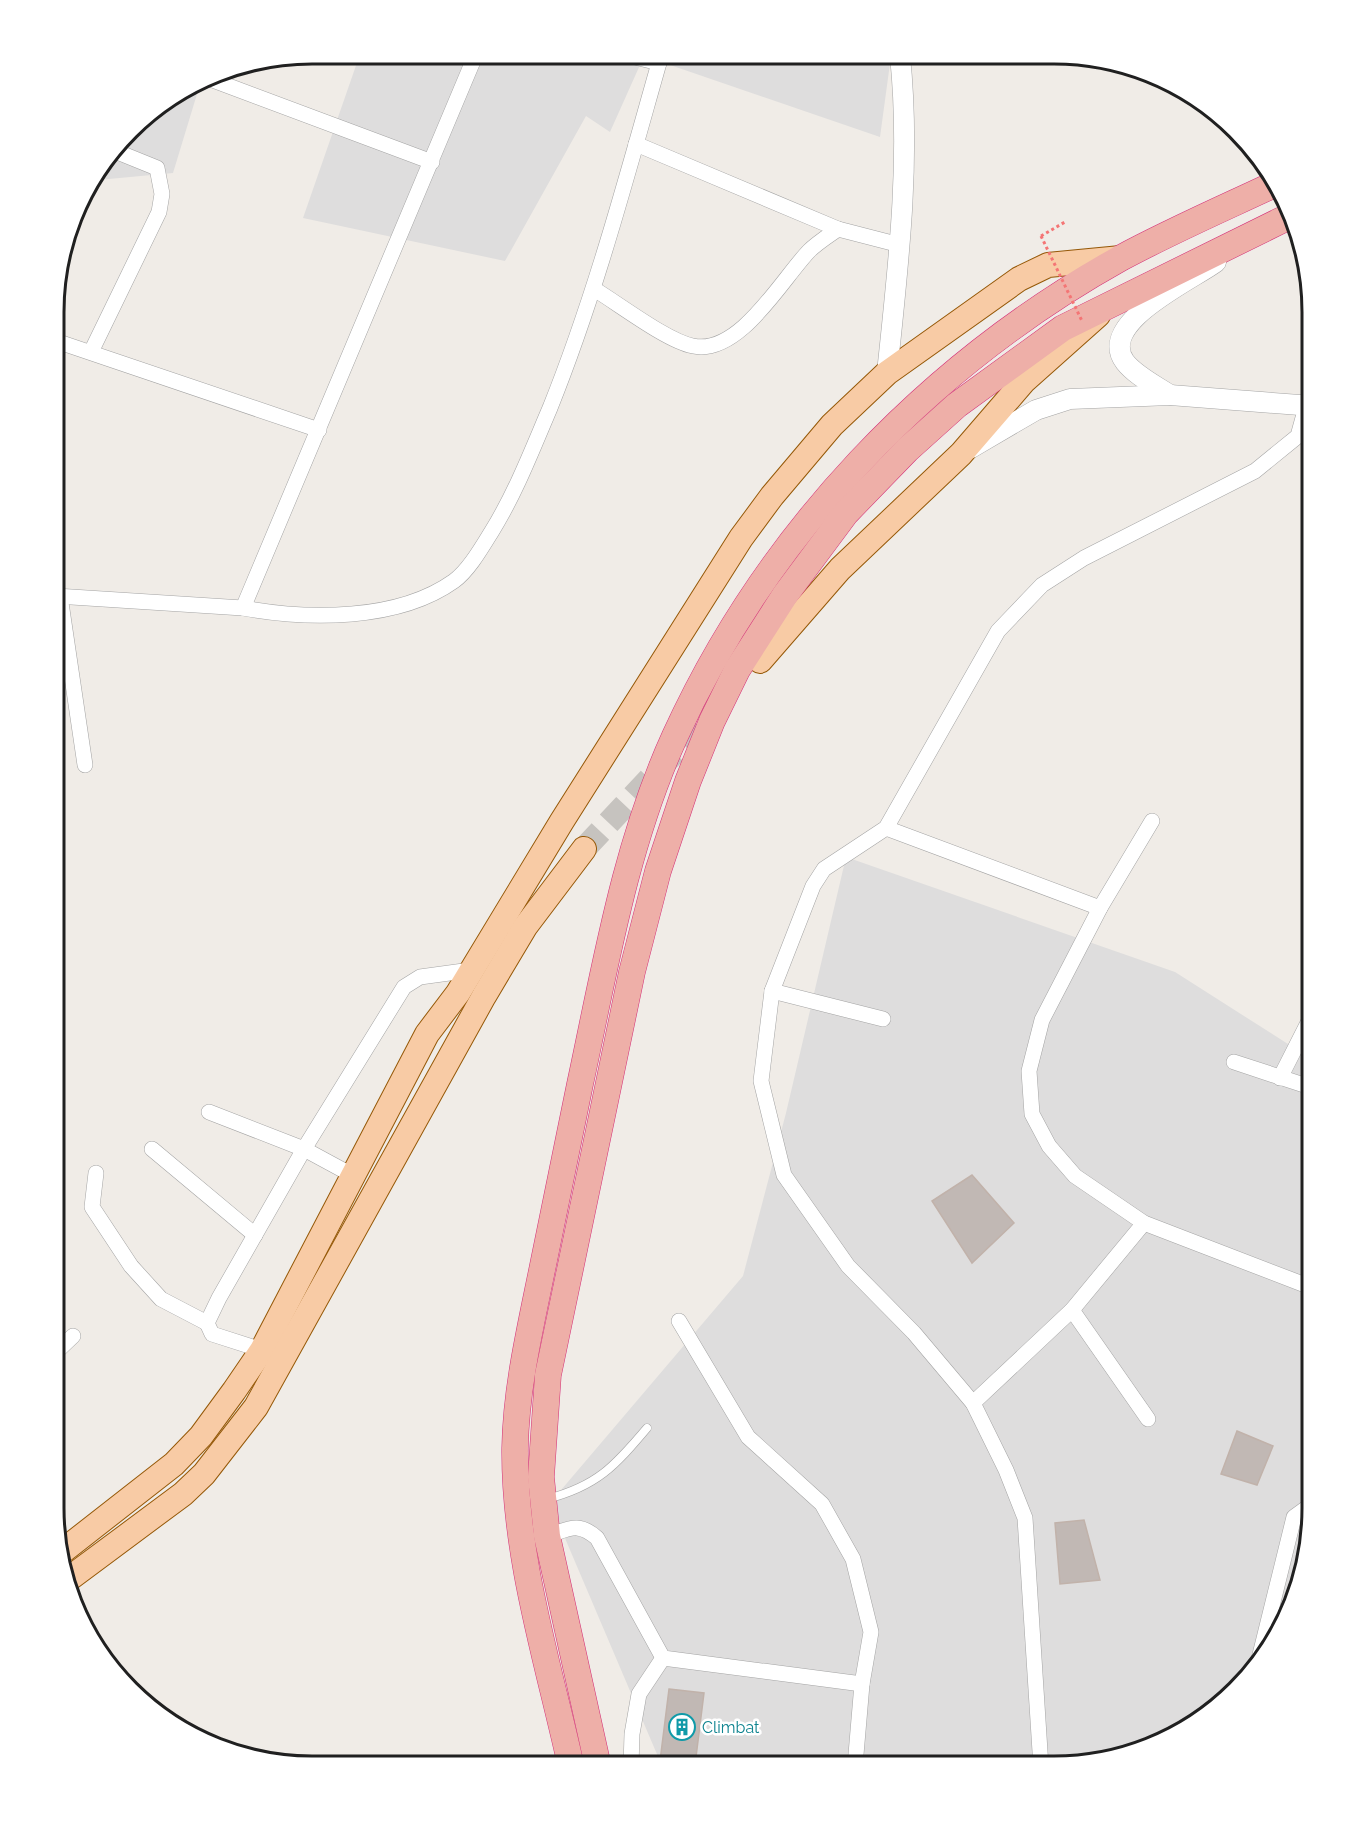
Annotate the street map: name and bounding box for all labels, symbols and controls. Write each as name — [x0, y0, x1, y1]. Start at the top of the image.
building icon: Climbat — [667, 1712, 697, 1742]
place label: Climbat — [702, 1718, 760, 1737]

